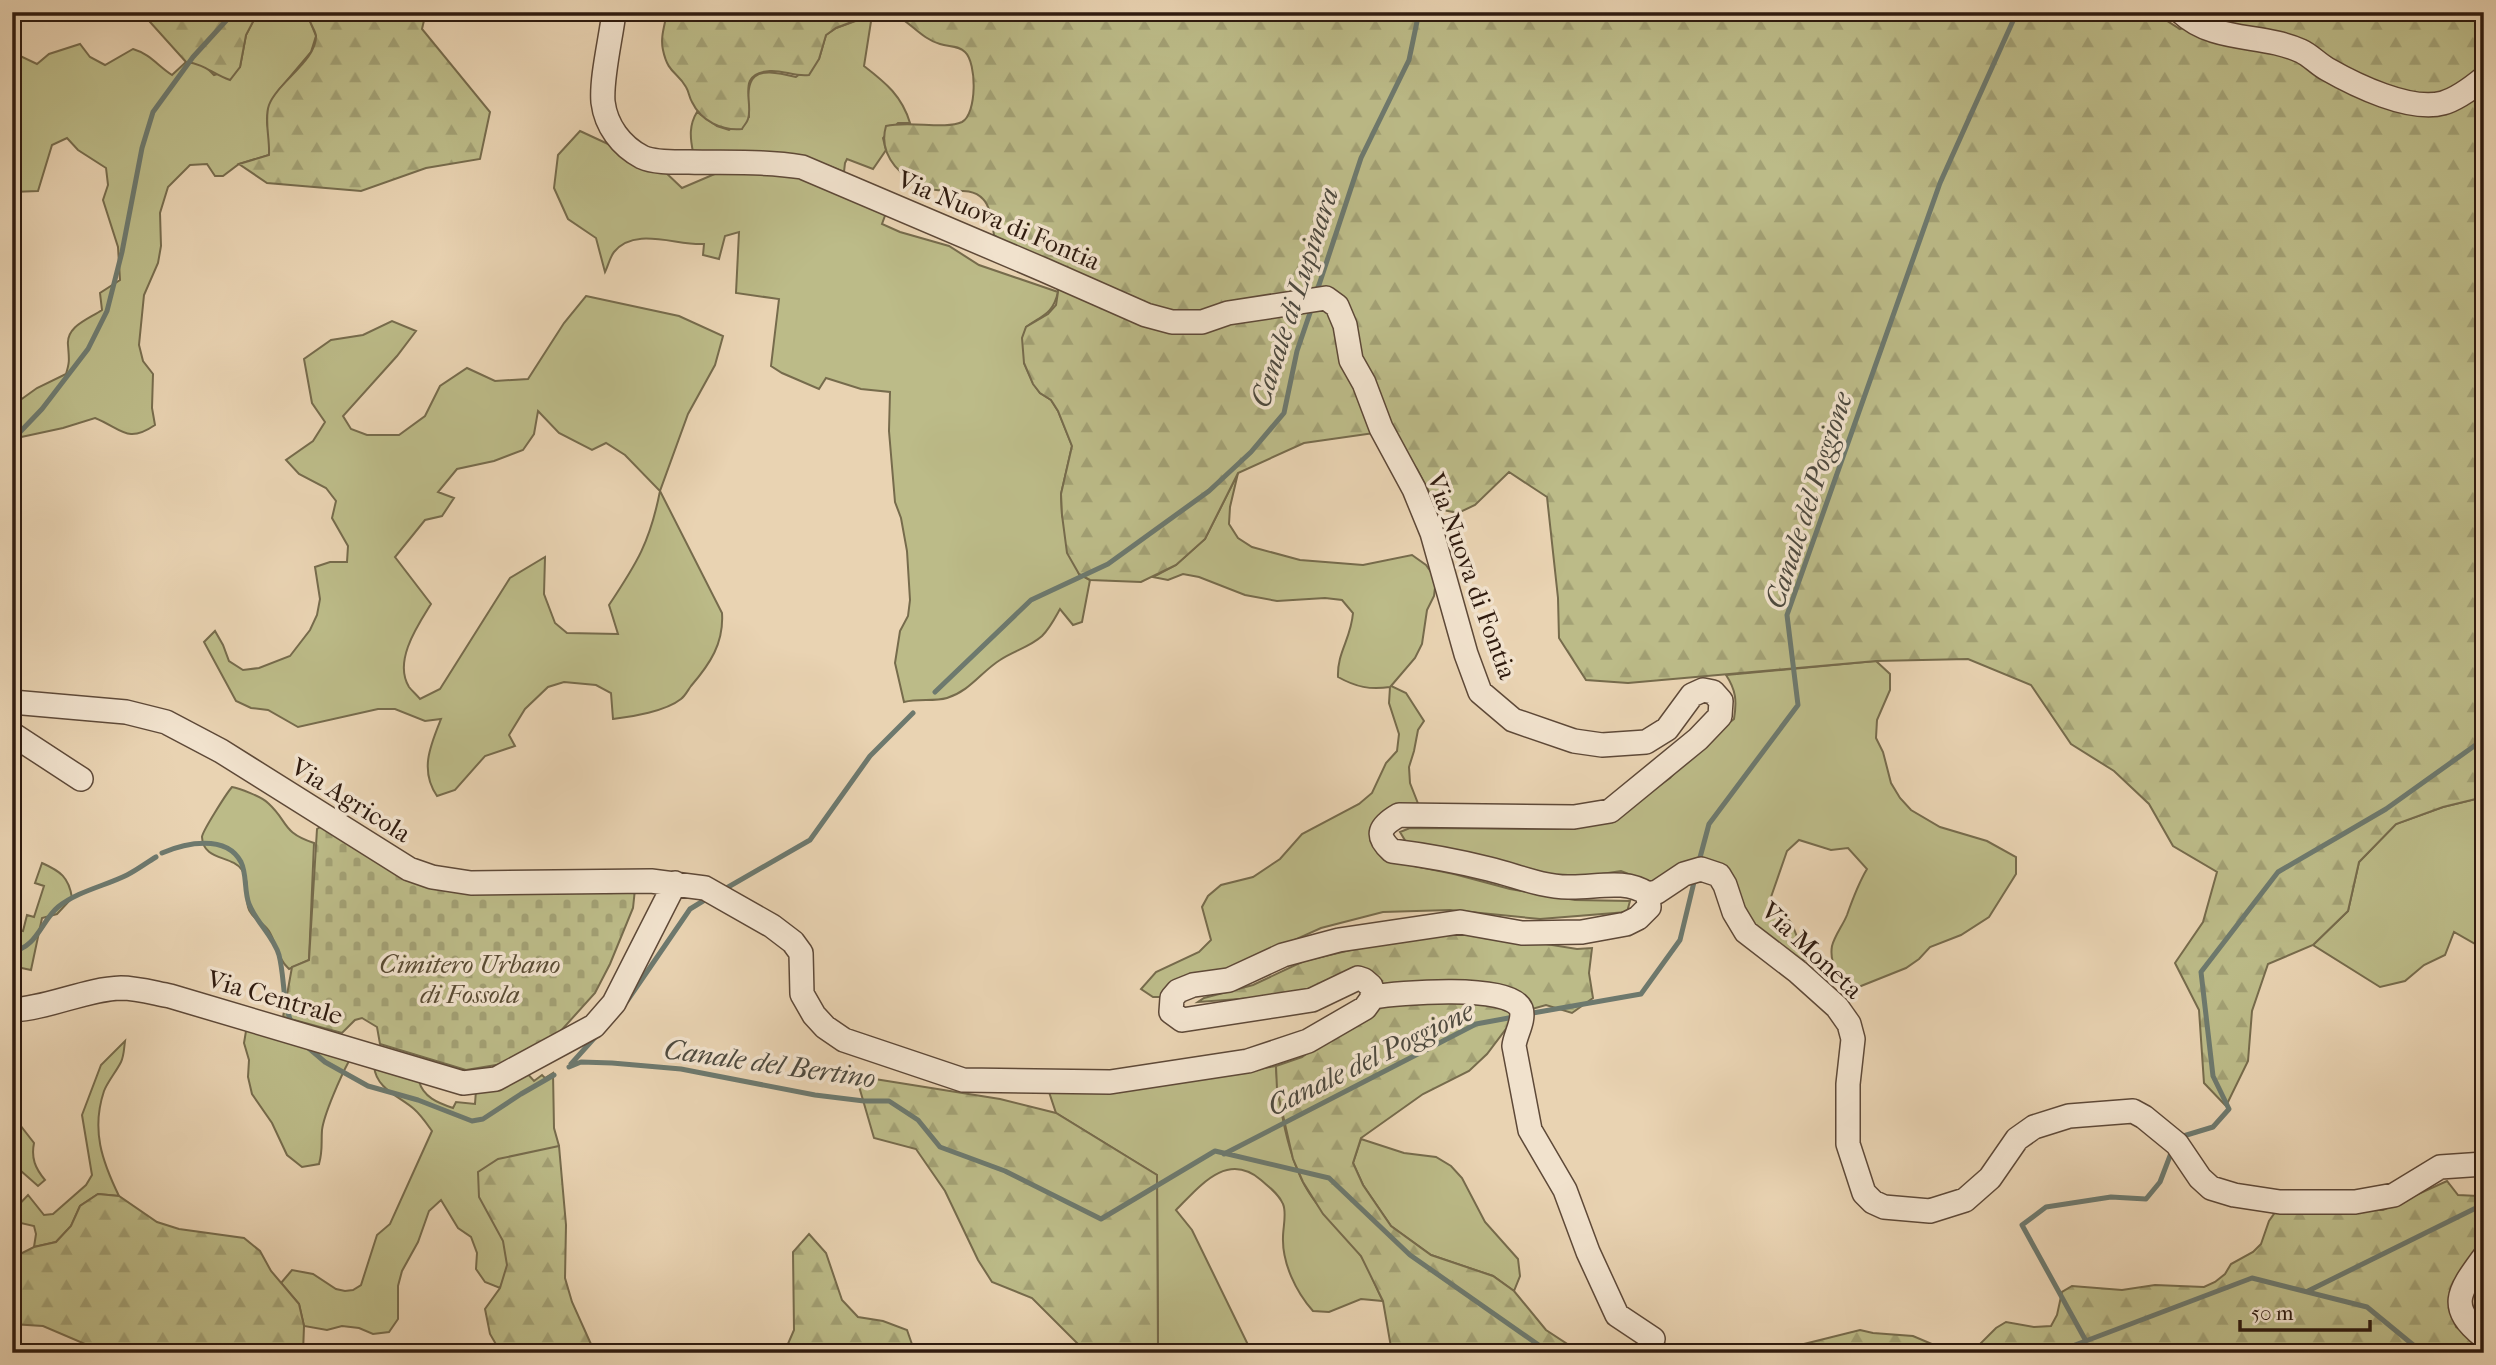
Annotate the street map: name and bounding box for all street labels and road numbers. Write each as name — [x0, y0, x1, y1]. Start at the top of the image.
street label: Via Nuova di Fontia — [892, 163, 1106, 278]
street label: Via Nuova di Fontia — [1419, 468, 1524, 684]
street label: Via Agricola — [284, 751, 417, 850]
street label: Via Moneta — [1754, 895, 1870, 1006]
street label: Via Centrale — [203, 963, 346, 1032]

